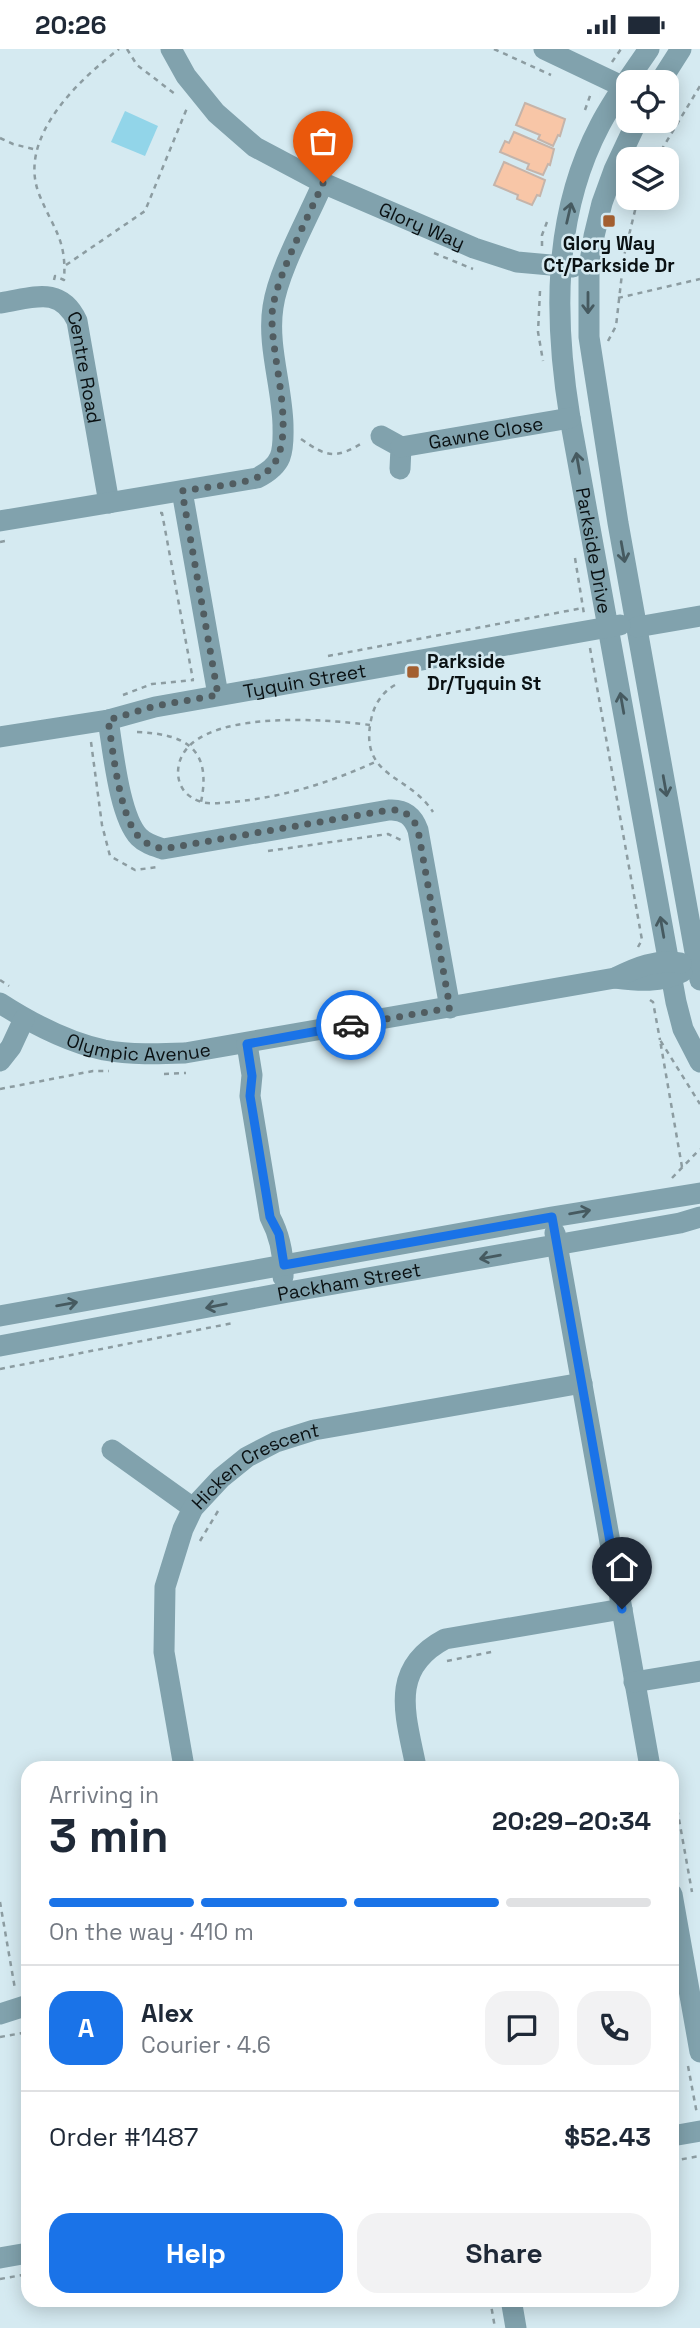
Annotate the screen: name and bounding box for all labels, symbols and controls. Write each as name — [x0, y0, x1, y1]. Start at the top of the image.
text: 20:26 — [35, 8, 107, 42]
map controls — [616, 70, 679, 210]
button: locate — [616, 70, 679, 133]
pin — [293, 111, 353, 183]
icon: bag — [304, 122, 342, 160]
button: layers — [616, 147, 679, 210]
street label: Glory Way — [375, 196, 469, 255]
one-way arrow — [563, 203, 576, 225]
marker: Glory Way Ct/Parkside Dr — [601, 213, 617, 229]
place label: Glory Way Ct/Parkside Dr — [543, 231, 675, 278]
one-way arrow — [581, 291, 595, 314]
street label: Centre Road — [61, 306, 107, 425]
street label: Gawne Close — [426, 410, 545, 455]
one-way arrow — [571, 452, 585, 475]
street label: Parkside Drive — [570, 485, 618, 616]
one-way arrow — [617, 540, 630, 563]
place label: Parkside Dr/Tyquin St — [427, 649, 541, 696]
street label: Tyquin Street — [241, 657, 368, 704]
marker: Parkside Dr/Tyquin St — [405, 664, 421, 680]
one-way arrow — [615, 692, 628, 715]
one-way arrow — [659, 774, 672, 797]
one-way arrow — [655, 916, 668, 939]
courier — [316, 990, 386, 1060]
icon: car — [332, 1006, 370, 1044]
street label: Olympic Avenue — [63, 1027, 213, 1066]
one-way arrow — [568, 1205, 591, 1218]
one-way arrow — [479, 1251, 502, 1264]
street label: Packham Street — [275, 1256, 423, 1306]
one-way arrow — [55, 1297, 78, 1311]
one-way arrow — [205, 1299, 227, 1313]
street label: Hicken Crescent — [186, 1417, 321, 1515]
pin — [592, 1537, 652, 1609]
icon: home — [603, 1548, 641, 1586]
text: Arriving in — [49, 1780, 159, 1810]
text: 20:29–20:34 — [492, 1804, 651, 1838]
text: 3 min — [49, 1807, 169, 1865]
text: On the way · 410 m — [49, 1917, 254, 1947]
button: chat — [485, 1991, 559, 2065]
button: phone — [577, 1991, 651, 2065]
text: Alex — [141, 1996, 194, 2030]
text: A — [78, 2011, 94, 2045]
text: Courier · 4.6 — [141, 2030, 271, 2060]
text: Order #1487 — [49, 2120, 198, 2154]
text: $52.43 — [564, 2120, 651, 2154]
button: Help — [49, 2213, 343, 2293]
button: Share — [357, 2213, 651, 2293]

